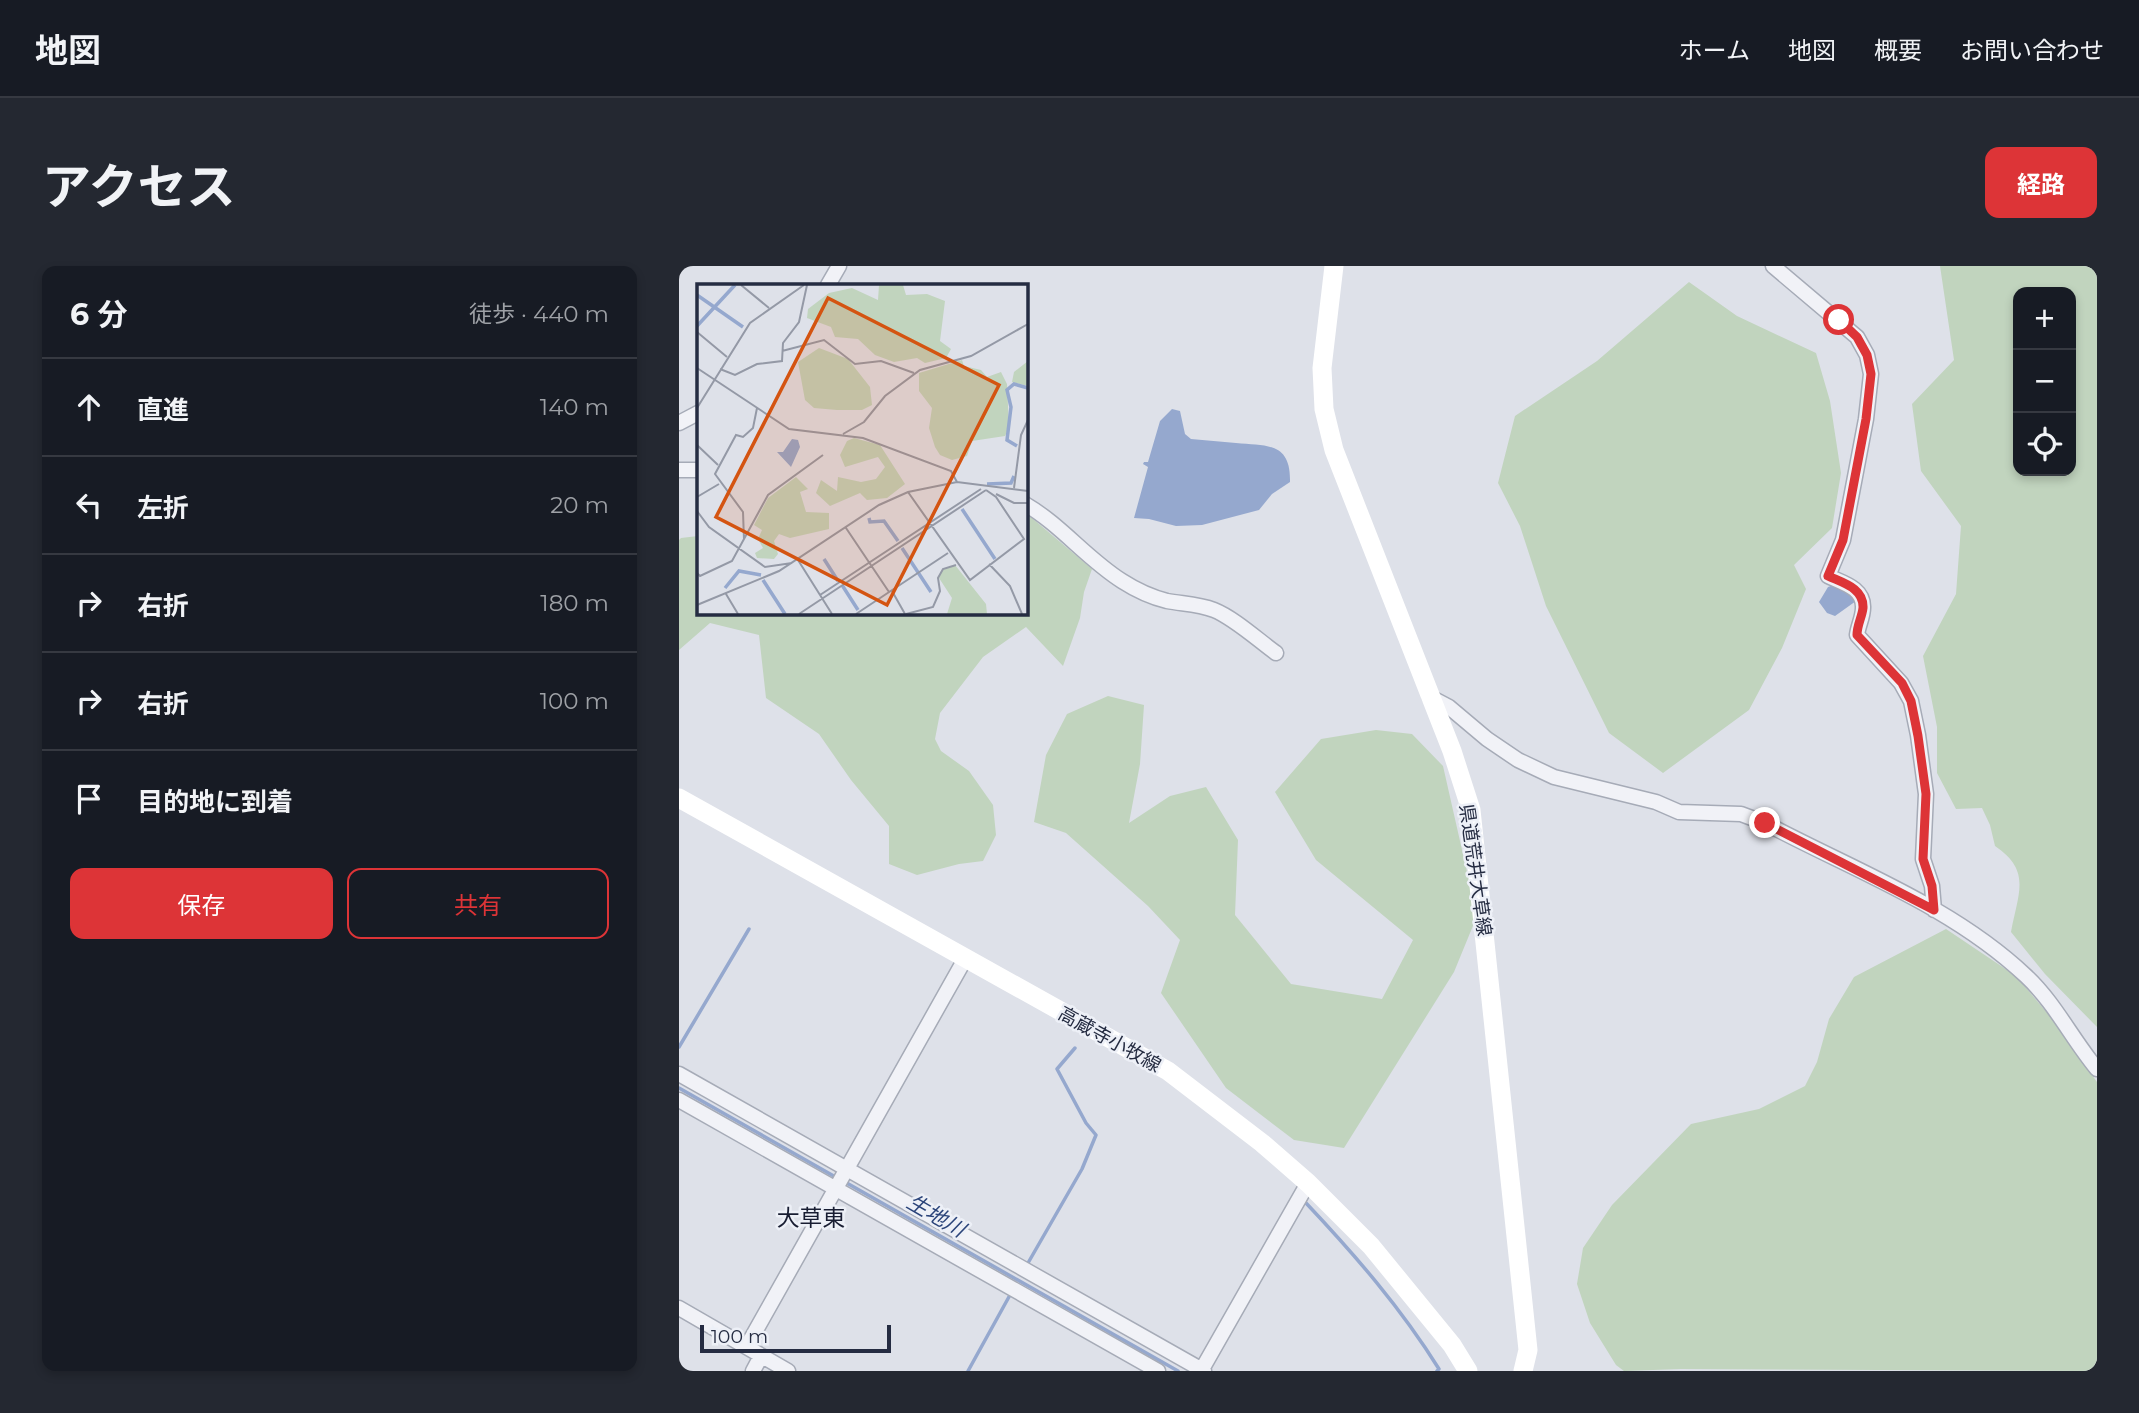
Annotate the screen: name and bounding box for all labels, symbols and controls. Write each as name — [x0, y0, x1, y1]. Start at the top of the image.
text: 地図 — [35, 30, 101, 70]
text: ホーム — [1679, 36, 1750, 65]
text: 地図 — [1788, 36, 1836, 65]
text: 概要 — [1874, 36, 1922, 65]
text: お問い合わせ — [1960, 36, 2104, 65]
button: 経路 — [1985, 147, 2097, 218]
text: アクセス — [42, 157, 236, 216]
inset map — [697, 284, 1027, 614]
map controls — [2013, 287, 2076, 476]
button: + — [2013, 287, 2076, 350]
text: 6 分 — [70, 296, 128, 333]
text: 徒歩 · 440 m — [469, 300, 609, 328]
route start — [1823, 304, 1854, 335]
button: − — [2013, 350, 2076, 413]
icon: ahead — [70, 388, 108, 426]
text: 140 m — [540, 393, 609, 421]
text: 直進 — [137, 394, 189, 426]
button: locate — [2013, 413, 2076, 476]
icon: left — [70, 486, 108, 524]
text: 20 m — [550, 491, 609, 519]
text: 左折 — [137, 492, 189, 524]
icon: right — [70, 584, 108, 622]
text: 180 m — [540, 589, 609, 617]
text: 右折 — [137, 590, 189, 622]
icon: right — [70, 682, 108, 720]
text: 100 m — [540, 687, 609, 715]
text: 右折 — [137, 688, 189, 720]
icon: arrive — [70, 780, 108, 818]
text: 目的地に到着 — [137, 786, 293, 818]
street label: 県道荒井大草線 — [1455, 803, 1496, 938]
route end — [1749, 807, 1780, 838]
button: 保存 — [70, 868, 333, 939]
button: 共有 — [347, 868, 609, 939]
street label: 高蔵寺小牧線 — [1054, 1002, 1165, 1077]
water label: 生地川 — [903, 1189, 972, 1243]
district label: 大草東 — [777, 1204, 846, 1232]
scale bar — [700, 1322, 891, 1354]
text: 100 m — [711, 1325, 768, 1348]

